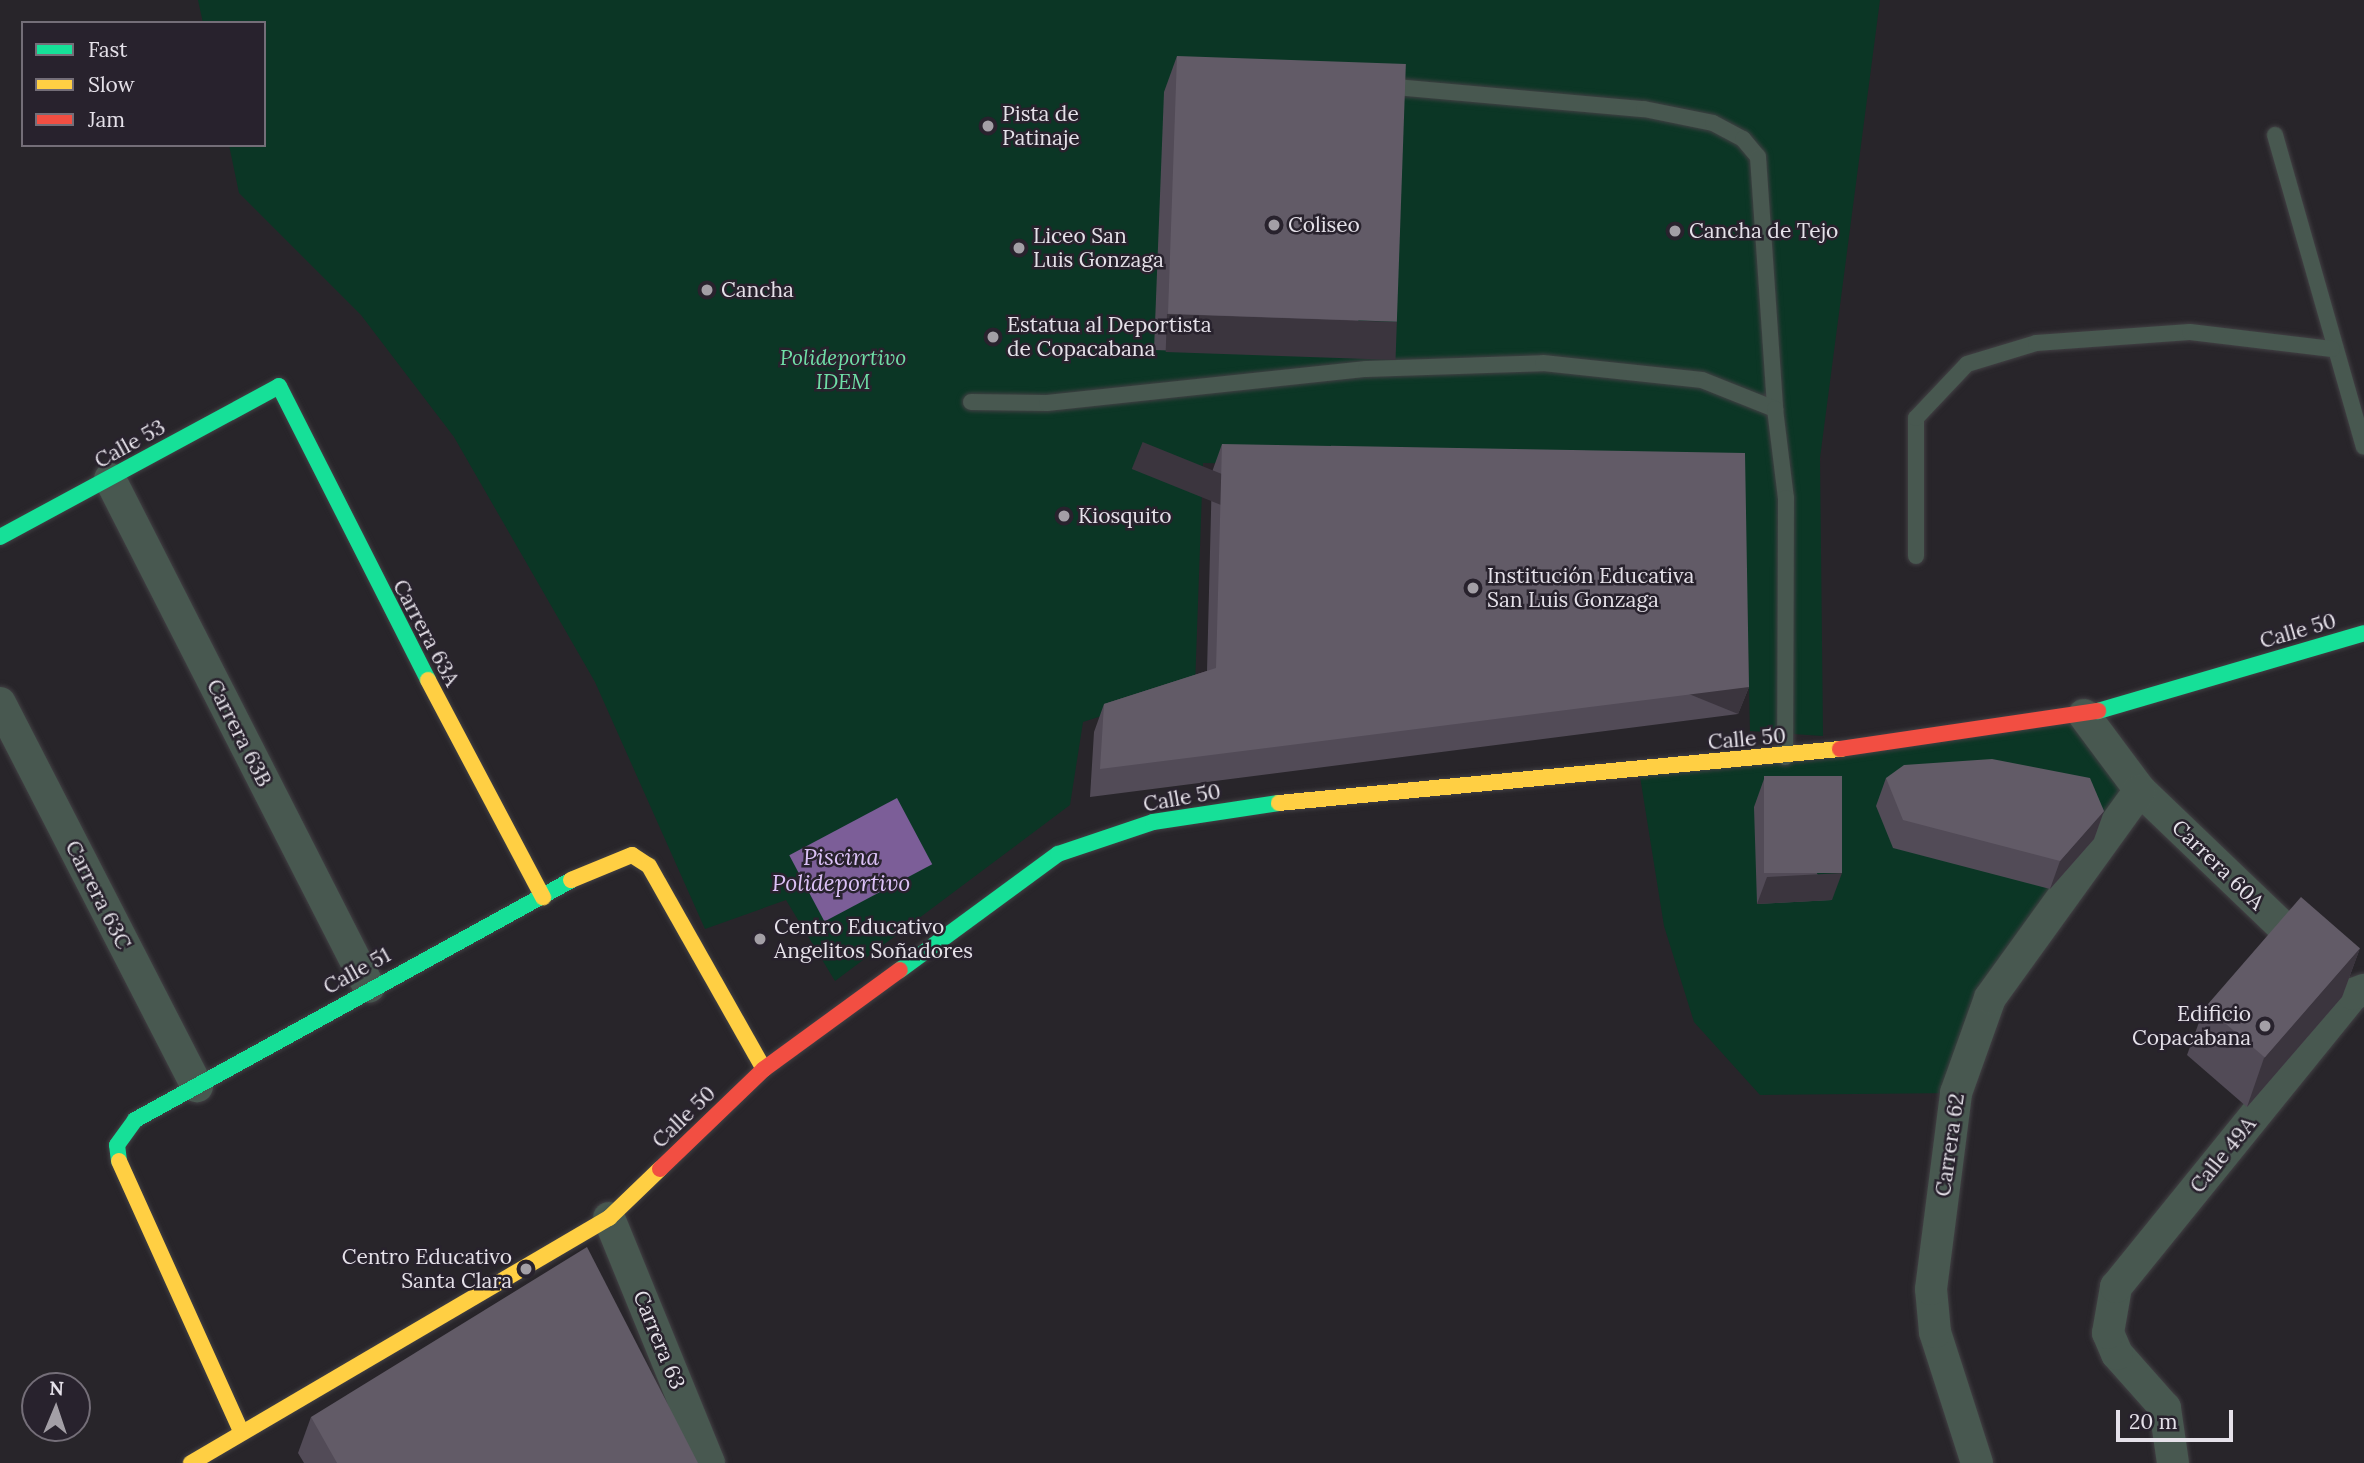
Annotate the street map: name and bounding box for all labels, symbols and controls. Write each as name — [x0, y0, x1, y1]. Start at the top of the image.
legend — [21, 21, 266, 147]
text: Fast — [88, 36, 127, 63]
text: Slow — [88, 71, 135, 98]
place label: Pista de Patinaje — [1002, 101, 1080, 151]
text: Jam — [88, 106, 125, 133]
marker: Pista de Patinaje — [980, 118, 996, 134]
place label: Coliseo — [1288, 212, 1360, 238]
marker: Coliseo — [1266, 217, 1282, 233]
place label: Cancha de Tejo — [1689, 218, 1838, 244]
place label: Liceo San Luis Gonzaga — [1033, 223, 1164, 273]
marker: Cancha de Tejo — [1667, 223, 1683, 239]
marker: Liceo San Luis Gonzaga — [1011, 240, 1027, 256]
place label: Cancha — [721, 277, 794, 303]
marker: Cancha — [699, 282, 715, 298]
place label: Estatua al Deportista de Copacabana — [1007, 312, 1211, 362]
marker: Estatua al Deportista de Copacabana — [985, 329, 1001, 345]
park label: Polideportivo IDEM — [780, 345, 906, 395]
street label: Calle 53 — [90, 414, 170, 474]
place label: Kiosquito — [1078, 503, 1172, 529]
marker: Kiosquito — [1056, 508, 1072, 524]
place label: Institución Educativa San Luis Gonzaga — [1487, 563, 1694, 613]
street label: Carrera 63A — [387, 575, 465, 691]
marker: Institución Educativa San Luis Gonzaga — [1465, 580, 1481, 596]
street label: Calle 50 — [2257, 608, 2339, 654]
street label: Carrera 63B — [201, 675, 277, 791]
street label: Calle 50 — [1707, 723, 1787, 755]
street label: Calle 50 — [1141, 779, 1223, 817]
street label: Carrera 60A — [2167, 815, 2269, 915]
street label: Carrera 63C — [60, 836, 136, 954]
water label: Piscina Polideportivo — [772, 843, 910, 897]
place label: Centro Educativo Angelitos Soñadores — [774, 914, 973, 964]
marker: Centro Educativo Angelitos Soñadores — [752, 931, 768, 947]
street label: Calle 51 — [319, 942, 395, 1000]
place label: Edificio Copacabana — [2132, 1001, 2251, 1051]
marker: Edificio Copacabana — [2257, 1018, 2273, 1034]
street label: Calle 50 — [647, 1081, 721, 1153]
street label: Carrera 62 — [1930, 1092, 1970, 1198]
street label: Calle 49A — [2185, 1112, 2261, 1198]
place label: Centro Educativo Santa Clara — [342, 1244, 512, 1294]
marker: Centro Educativo Santa Clara — [518, 1261, 534, 1277]
street label: Carrera 63 — [628, 1287, 690, 1393]
north arrow — [21, 1372, 91, 1442]
text: N — [49, 1376, 64, 1400]
scale bar — [2119, 1396, 2236, 1440]
text: 20 m — [2129, 1408, 2178, 1435]

